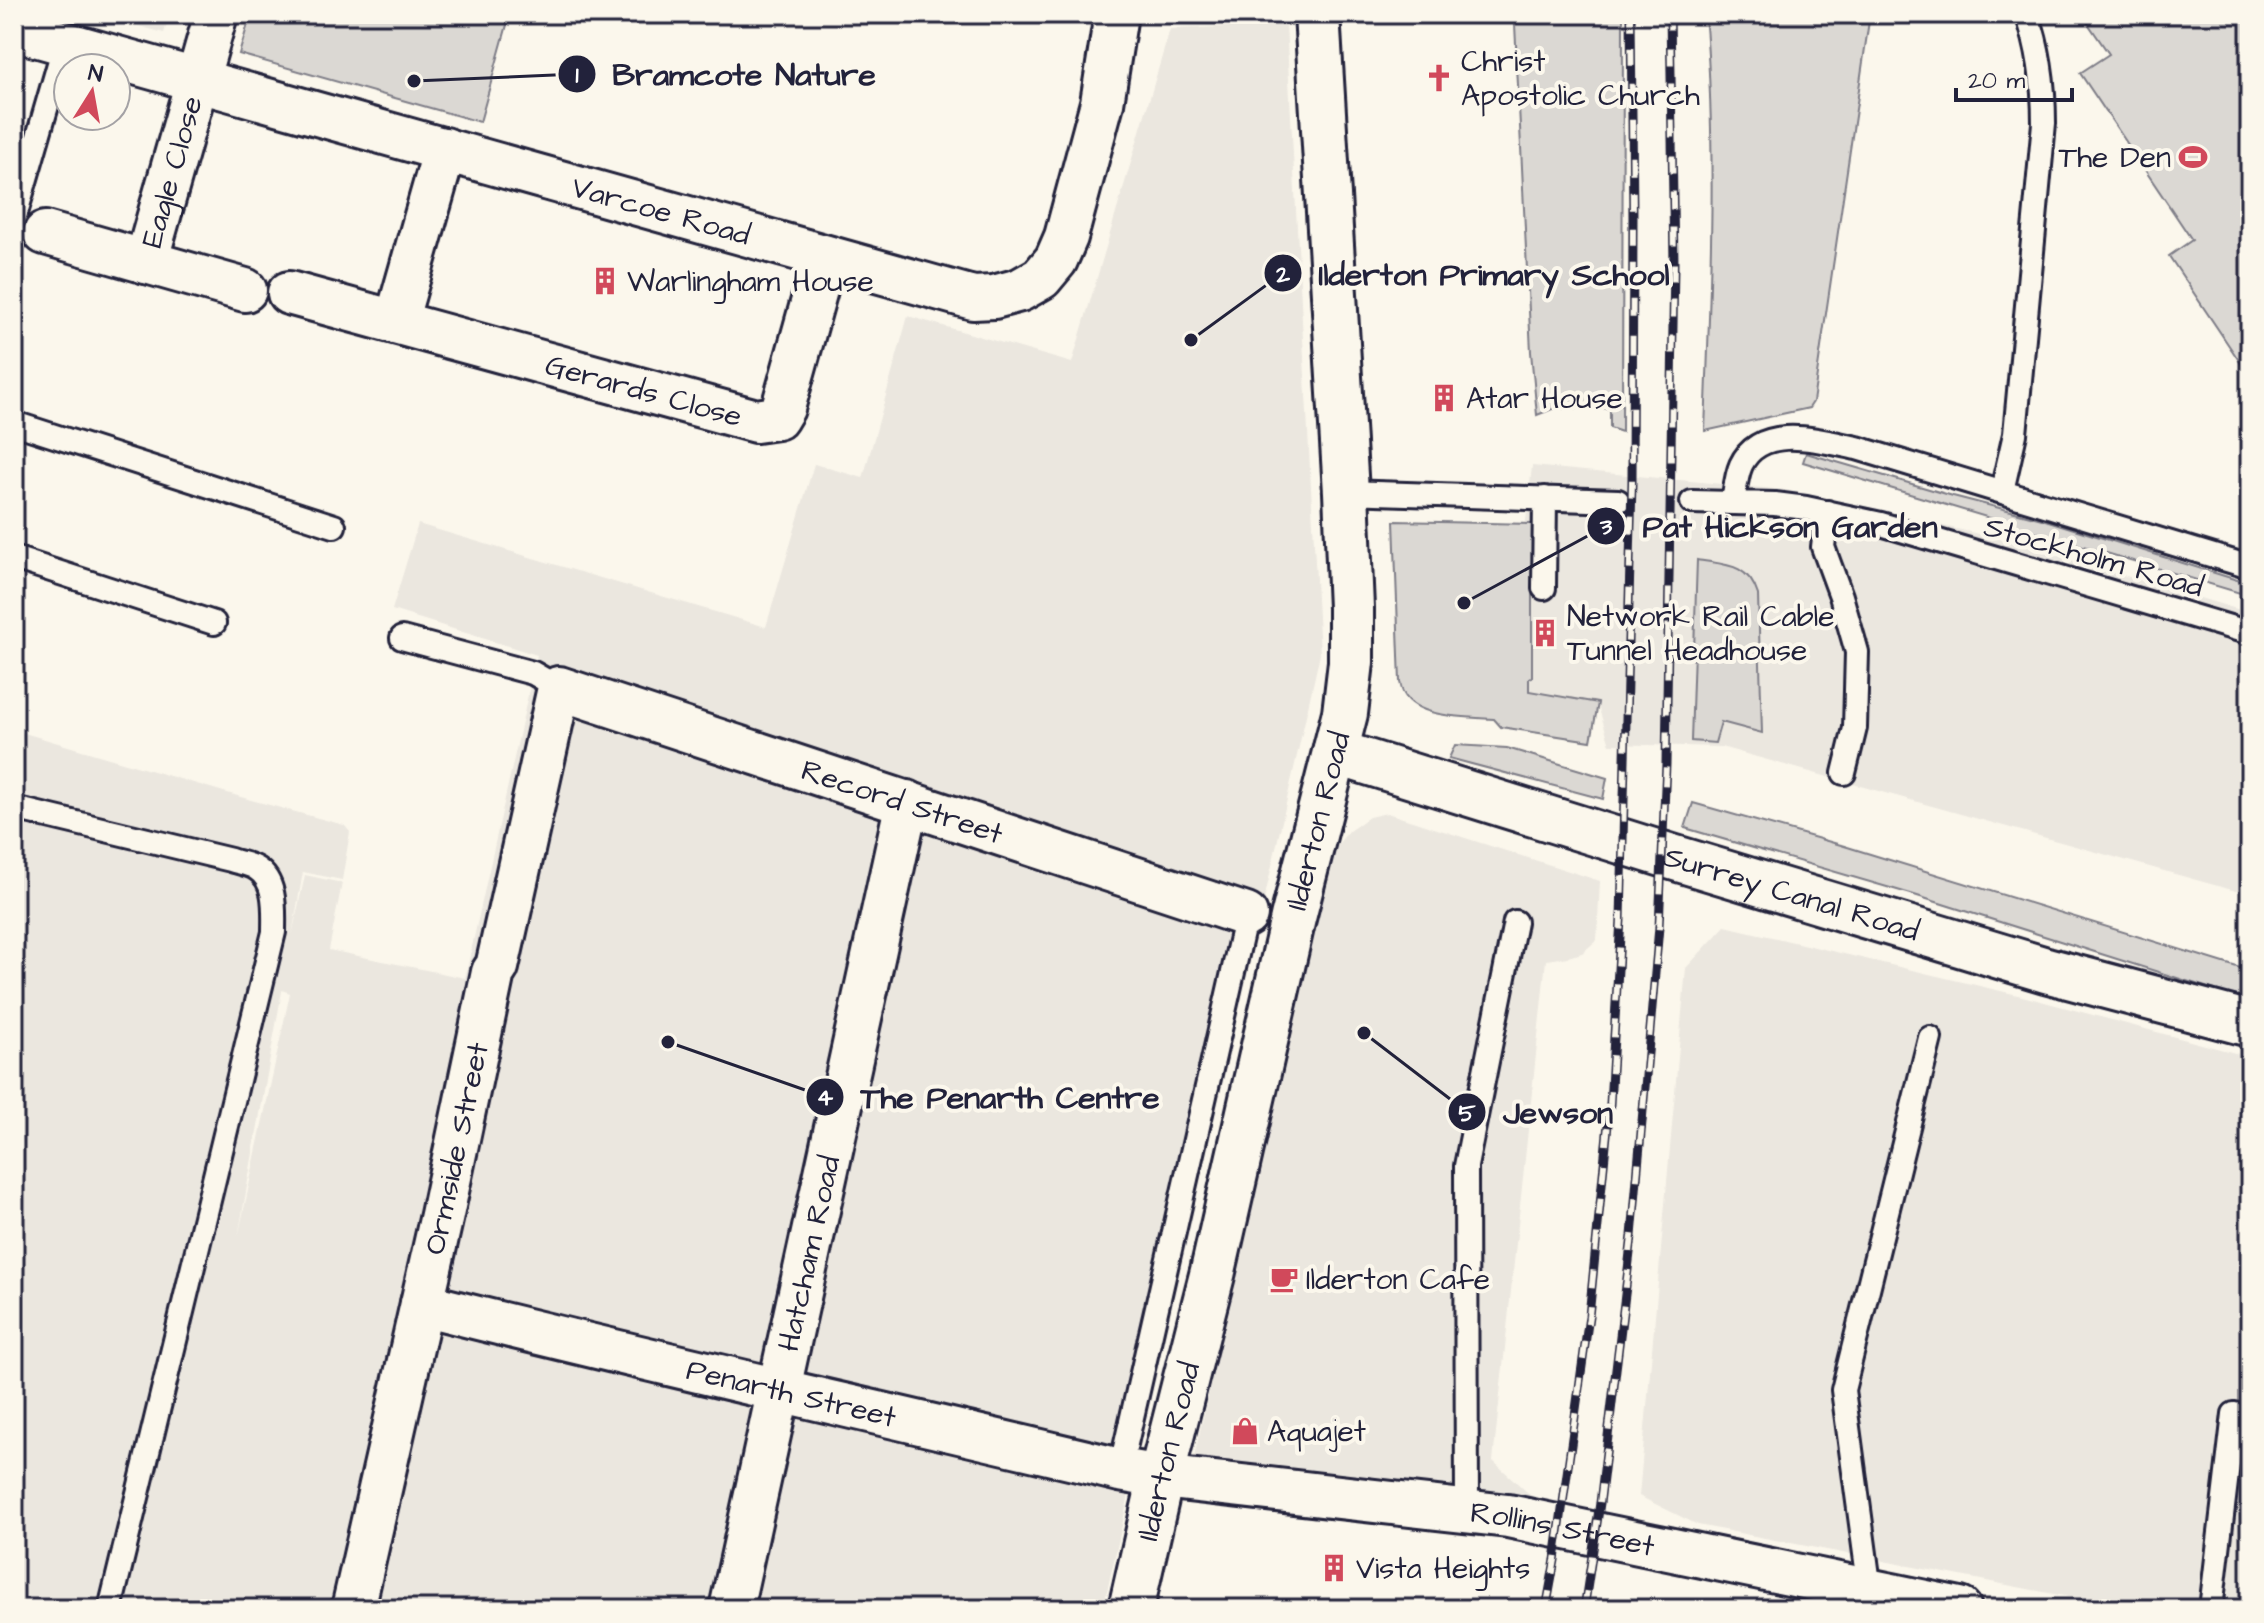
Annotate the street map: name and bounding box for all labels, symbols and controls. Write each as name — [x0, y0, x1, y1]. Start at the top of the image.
place label: Christ Apostolic Church — [1461, 41, 1700, 117]
callout: Bramcote Nature — [557, 46, 892, 102]
north arrow — [52, 52, 132, 132]
scale bar — [1956, 52, 2072, 102]
text: Bramcote Nature — [612, 53, 876, 98]
text: N — [86, 57, 105, 90]
text: 1 — [575, 59, 579, 93]
church icon: Christ Apostolic Church — [1424, 63, 1454, 93]
text: 20 m — [1968, 64, 2025, 98]
street label: Eagle Close — [131, 91, 214, 252]
place label: The Den — [2059, 137, 2171, 179]
sports icon: The Den — [2178, 142, 2208, 172]
street label: Varcoe Road — [567, 166, 755, 256]
callout: Ilderton Primary School — [1263, 245, 1686, 301]
text: Ilderton Primary School — [1319, 253, 1669, 299]
text: 2 — [1275, 258, 1290, 292]
place label: Warlingham House — [627, 261, 874, 304]
building icon: Warlingham House — [590, 266, 620, 296]
street label: Gerards Close — [541, 344, 747, 438]
place label: Atar House — [1466, 378, 1623, 420]
building icon: Atar House — [1429, 383, 1459, 413]
callout: Pat Hickson Garden — [1586, 498, 1953, 554]
text: Pat Hickson Garden — [1642, 505, 1938, 550]
street label: Stockholm Road — [1979, 506, 2208, 608]
text: 3 — [1599, 510, 1613, 544]
place label: Network Rail Cable Tunnel Headhouse — [1567, 596, 1835, 672]
building icon: Network Rail Cable Tunnel Headhouse — [1530, 618, 1560, 648]
street label: Ilderton Road — [1276, 728, 1361, 915]
street label: Record Street — [796, 749, 1008, 855]
street label: Surrey Canal Road — [1659, 836, 1924, 953]
street label: Ormside Street — [414, 1039, 500, 1259]
callout: The Penarth Centre — [805, 1069, 1176, 1125]
text: The Penarth Centre — [859, 1076, 1160, 1121]
text: 4 — [817, 1081, 834, 1115]
callout: Jewson — [1447, 1084, 1629, 1140]
text: Jewson — [1502, 1091, 1613, 1136]
text: 5 — [1459, 1097, 1477, 1131]
street label: Hatcham Road — [768, 1152, 851, 1355]
place label: Ilderton Cafe — [1306, 1259, 1490, 1301]
cafe icon: Ilderton Cafe — [1269, 1264, 1299, 1294]
street label: Penarth Street — [682, 1349, 900, 1439]
street label: Ilderton Road — [1127, 1358, 1211, 1545]
place label: Aquajet — [1267, 1411, 1366, 1453]
shop icon: Aquajet — [1230, 1416, 1260, 1446]
street label: Rollins Street — [1468, 1492, 1658, 1568]
place label: Vista Heights — [1356, 1548, 1530, 1591]
building icon: Vista Heights — [1319, 1553, 1349, 1583]

